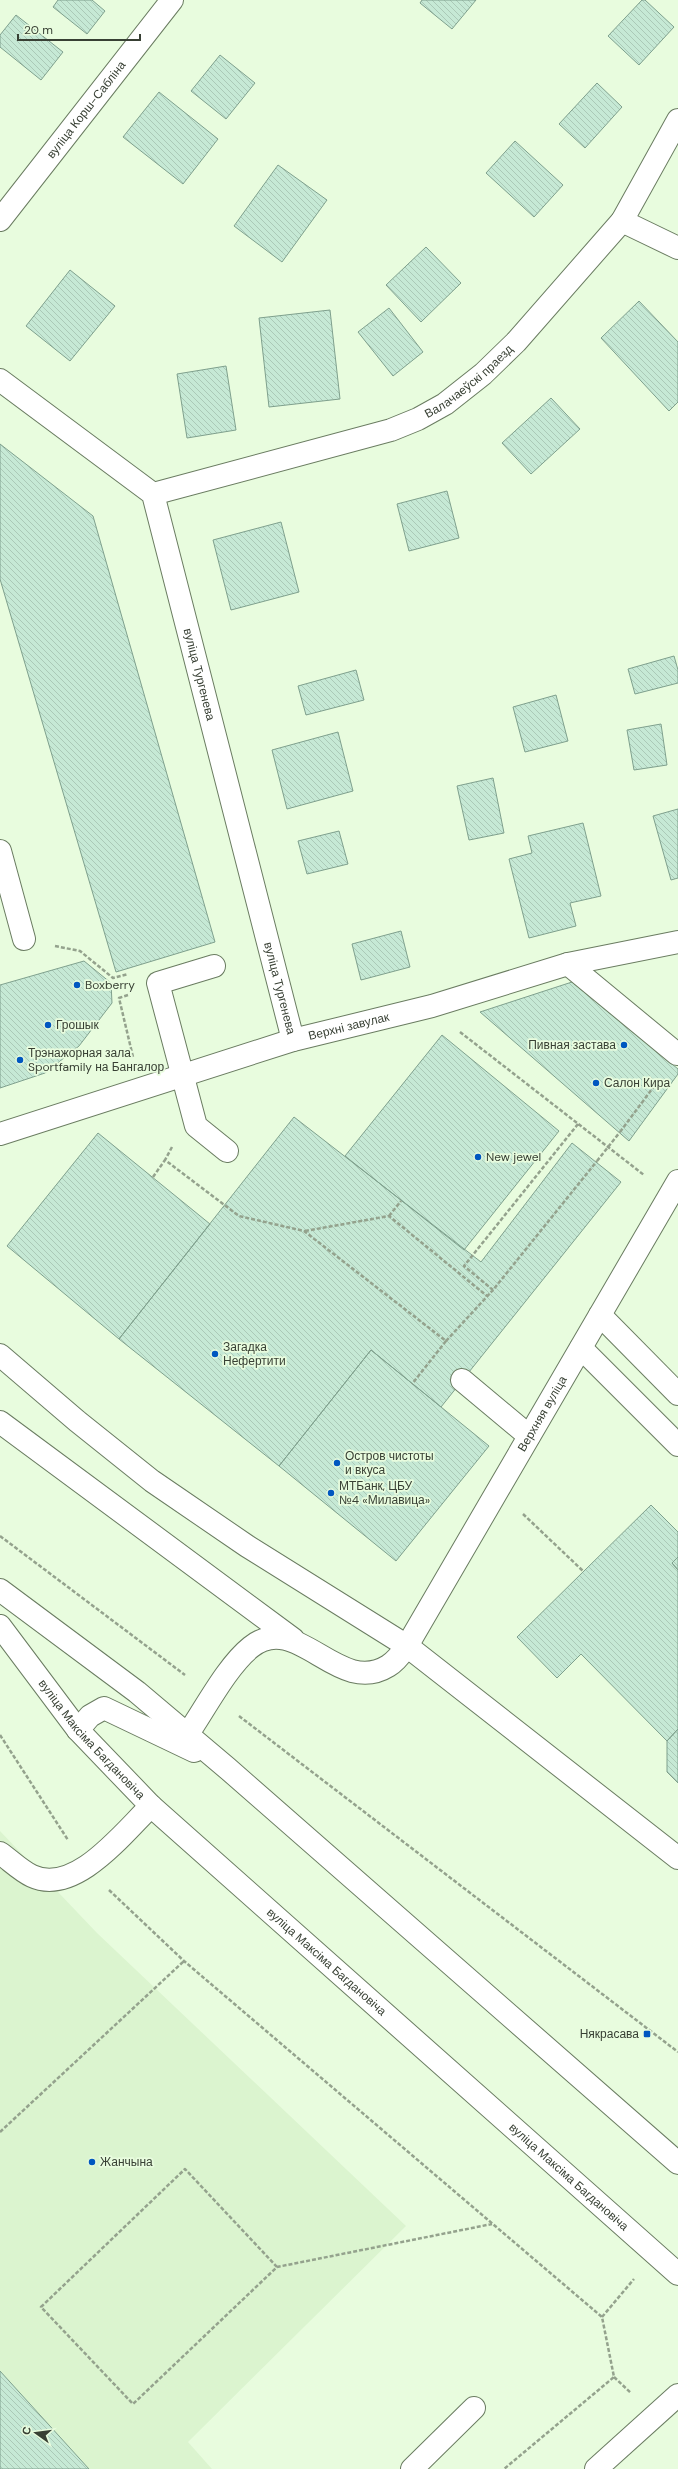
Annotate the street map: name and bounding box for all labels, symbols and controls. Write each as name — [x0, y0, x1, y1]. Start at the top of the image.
scale bar — [18, 16, 140, 42]
text: 20 m — [24, 22, 53, 38]
street label: вуліца Корш-Сабліна — [43, 57, 130, 162]
street label: Валачаеўскі праезд — [422, 341, 516, 422]
street label: вуліца Тургенева — [180, 627, 219, 722]
street label: вуліца Тургенева — [260, 940, 299, 1036]
place label: Boxberry — [85, 977, 135, 993]
marker: Boxberry — [72, 980, 82, 990]
street label: Верхні завулак — [307, 1009, 391, 1044]
place label: Грошык — [56, 1017, 99, 1033]
marker: Грошык — [43, 1020, 53, 1030]
place label: Пивная застава — [528, 1037, 616, 1053]
marker: Пивная застава — [619, 1040, 629, 1050]
place label: Трэнажорная зала Sportfamily на Бангалор — [28, 1045, 164, 1075]
marker: Трэнажорная зала Sportfamily на Бангалор — [15, 1055, 25, 1065]
place label: Салон Кира — [604, 1075, 670, 1091]
marker: Салон Кира — [591, 1078, 601, 1088]
place label: New jewel — [486, 1149, 541, 1165]
marker: New jewel — [473, 1152, 483, 1162]
place label: Загадка Нефертити — [223, 1339, 286, 1369]
marker: Загадка Нефертити — [210, 1349, 220, 1359]
street label: Верхняя вуліца — [514, 1373, 571, 1455]
place label: Остров чистоты и вкуса — [345, 1448, 434, 1478]
marker: Остров чистоты и вкуса — [332, 1458, 342, 1468]
place label: МТБанк, ЦБУ №4 «Милавица» — [339, 1478, 430, 1508]
marker: МТБанк, ЦБУ №4 «Милавица» — [326, 1488, 336, 1498]
street label: вуліца Максіма Багдановіча — [35, 1676, 149, 1803]
street label: вуліца Максіма Багдановіча — [263, 1904, 390, 2019]
place label: Някрасава — [580, 2026, 639, 2042]
marker: Някрасава — [642, 2029, 652, 2039]
street label: вуліца Максіма Багдановіча — [506, 2120, 632, 2235]
place label: Жанчына — [100, 2154, 153, 2170]
marker: Жанчына — [87, 2157, 97, 2167]
north arrow — [16, 2413, 56, 2453]
text: С — [19, 2425, 34, 2436]

